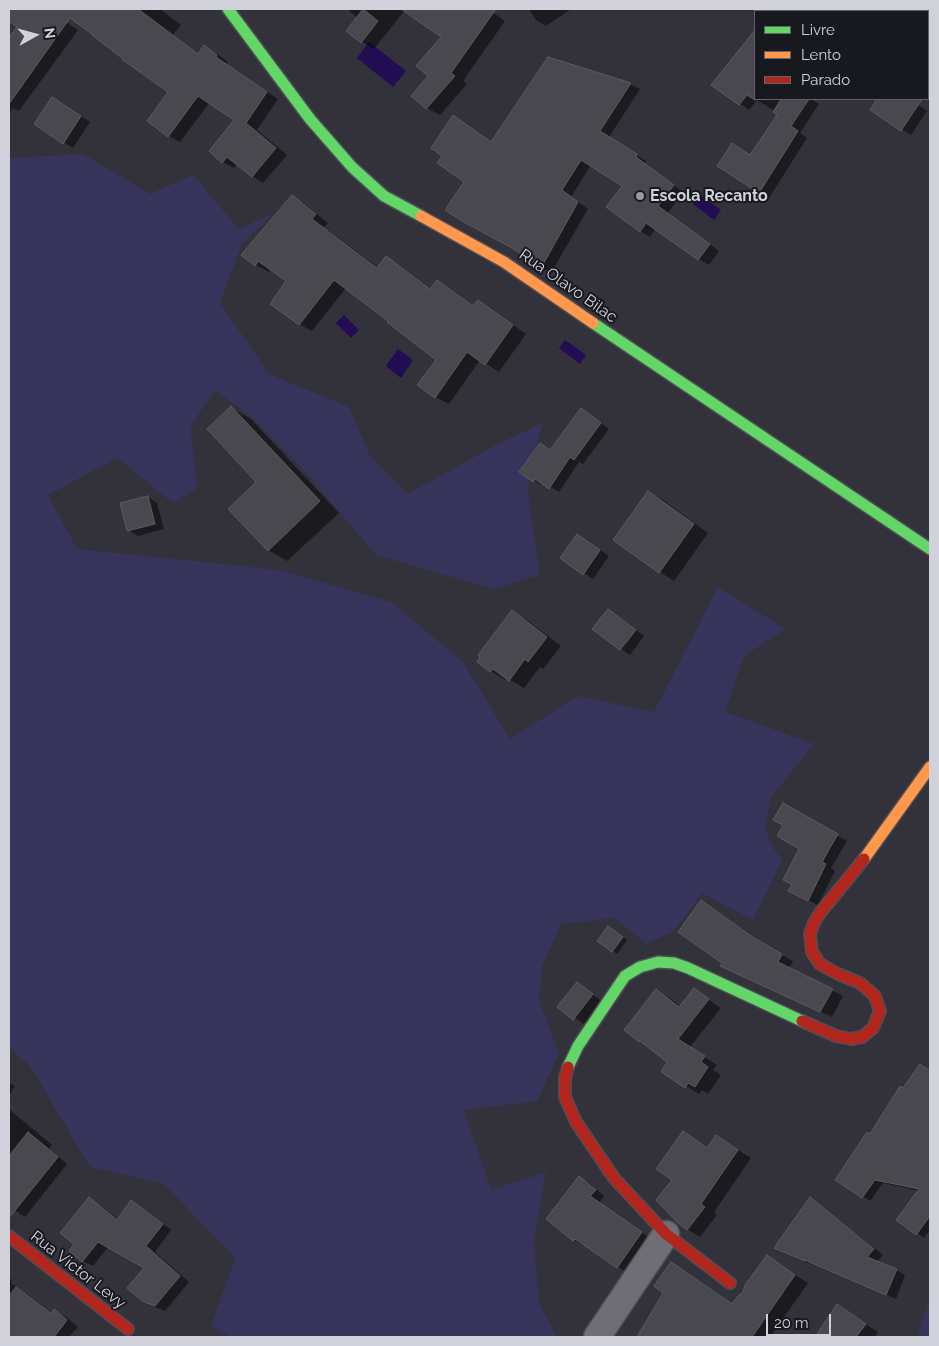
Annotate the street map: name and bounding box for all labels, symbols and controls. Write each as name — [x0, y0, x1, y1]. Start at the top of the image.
north arrow — [10, 10, 60, 60]
legend — [754, 10, 929, 100]
text: Livre — [801, 21, 835, 39]
text: N — [41, 27, 58, 39]
text: Lento — [801, 46, 841, 64]
text: Parado — [801, 71, 850, 89]
place label: Escola Recanto — [650, 186, 768, 206]
marker: Escola Recanto — [634, 190, 646, 202]
street label: Rua Olavo Bilac — [515, 245, 621, 327]
street label: Rua Victor Levy — [26, 1227, 130, 1313]
scale bar — [769, 1304, 834, 1336]
text: 20 m — [774, 1314, 809, 1332]

